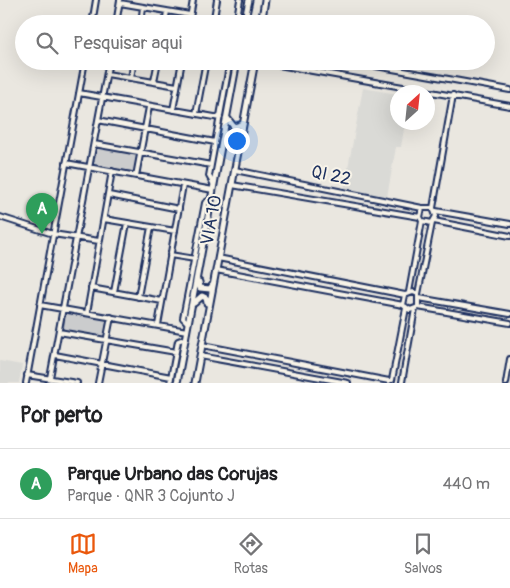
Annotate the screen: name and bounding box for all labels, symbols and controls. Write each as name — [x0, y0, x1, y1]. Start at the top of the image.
search box — [15, 15, 495, 70]
icon: search — [33, 29, 61, 57]
text: Pesquisar aqui — [73, 31, 182, 55]
north arrow — [390, 85, 435, 130]
your location — [224, 128, 250, 154]
street label: QI 22 — [309, 160, 353, 191]
pin: A — [26, 193, 58, 234]
street label: VIA 10 — [196, 193, 227, 247]
text: Por perto — [20, 402, 102, 429]
text: Parque Urbano das Corujas — [67, 462, 277, 486]
text: A — [31, 474, 41, 494]
text: 440 m — [443, 474, 490, 494]
text: Parque · QNR 3 Cojunto J — [67, 486, 235, 506]
tab: Mapa — [68, 530, 98, 577]
tab: Rotas — [234, 530, 268, 577]
tab: Salvos — [404, 530, 442, 577]

